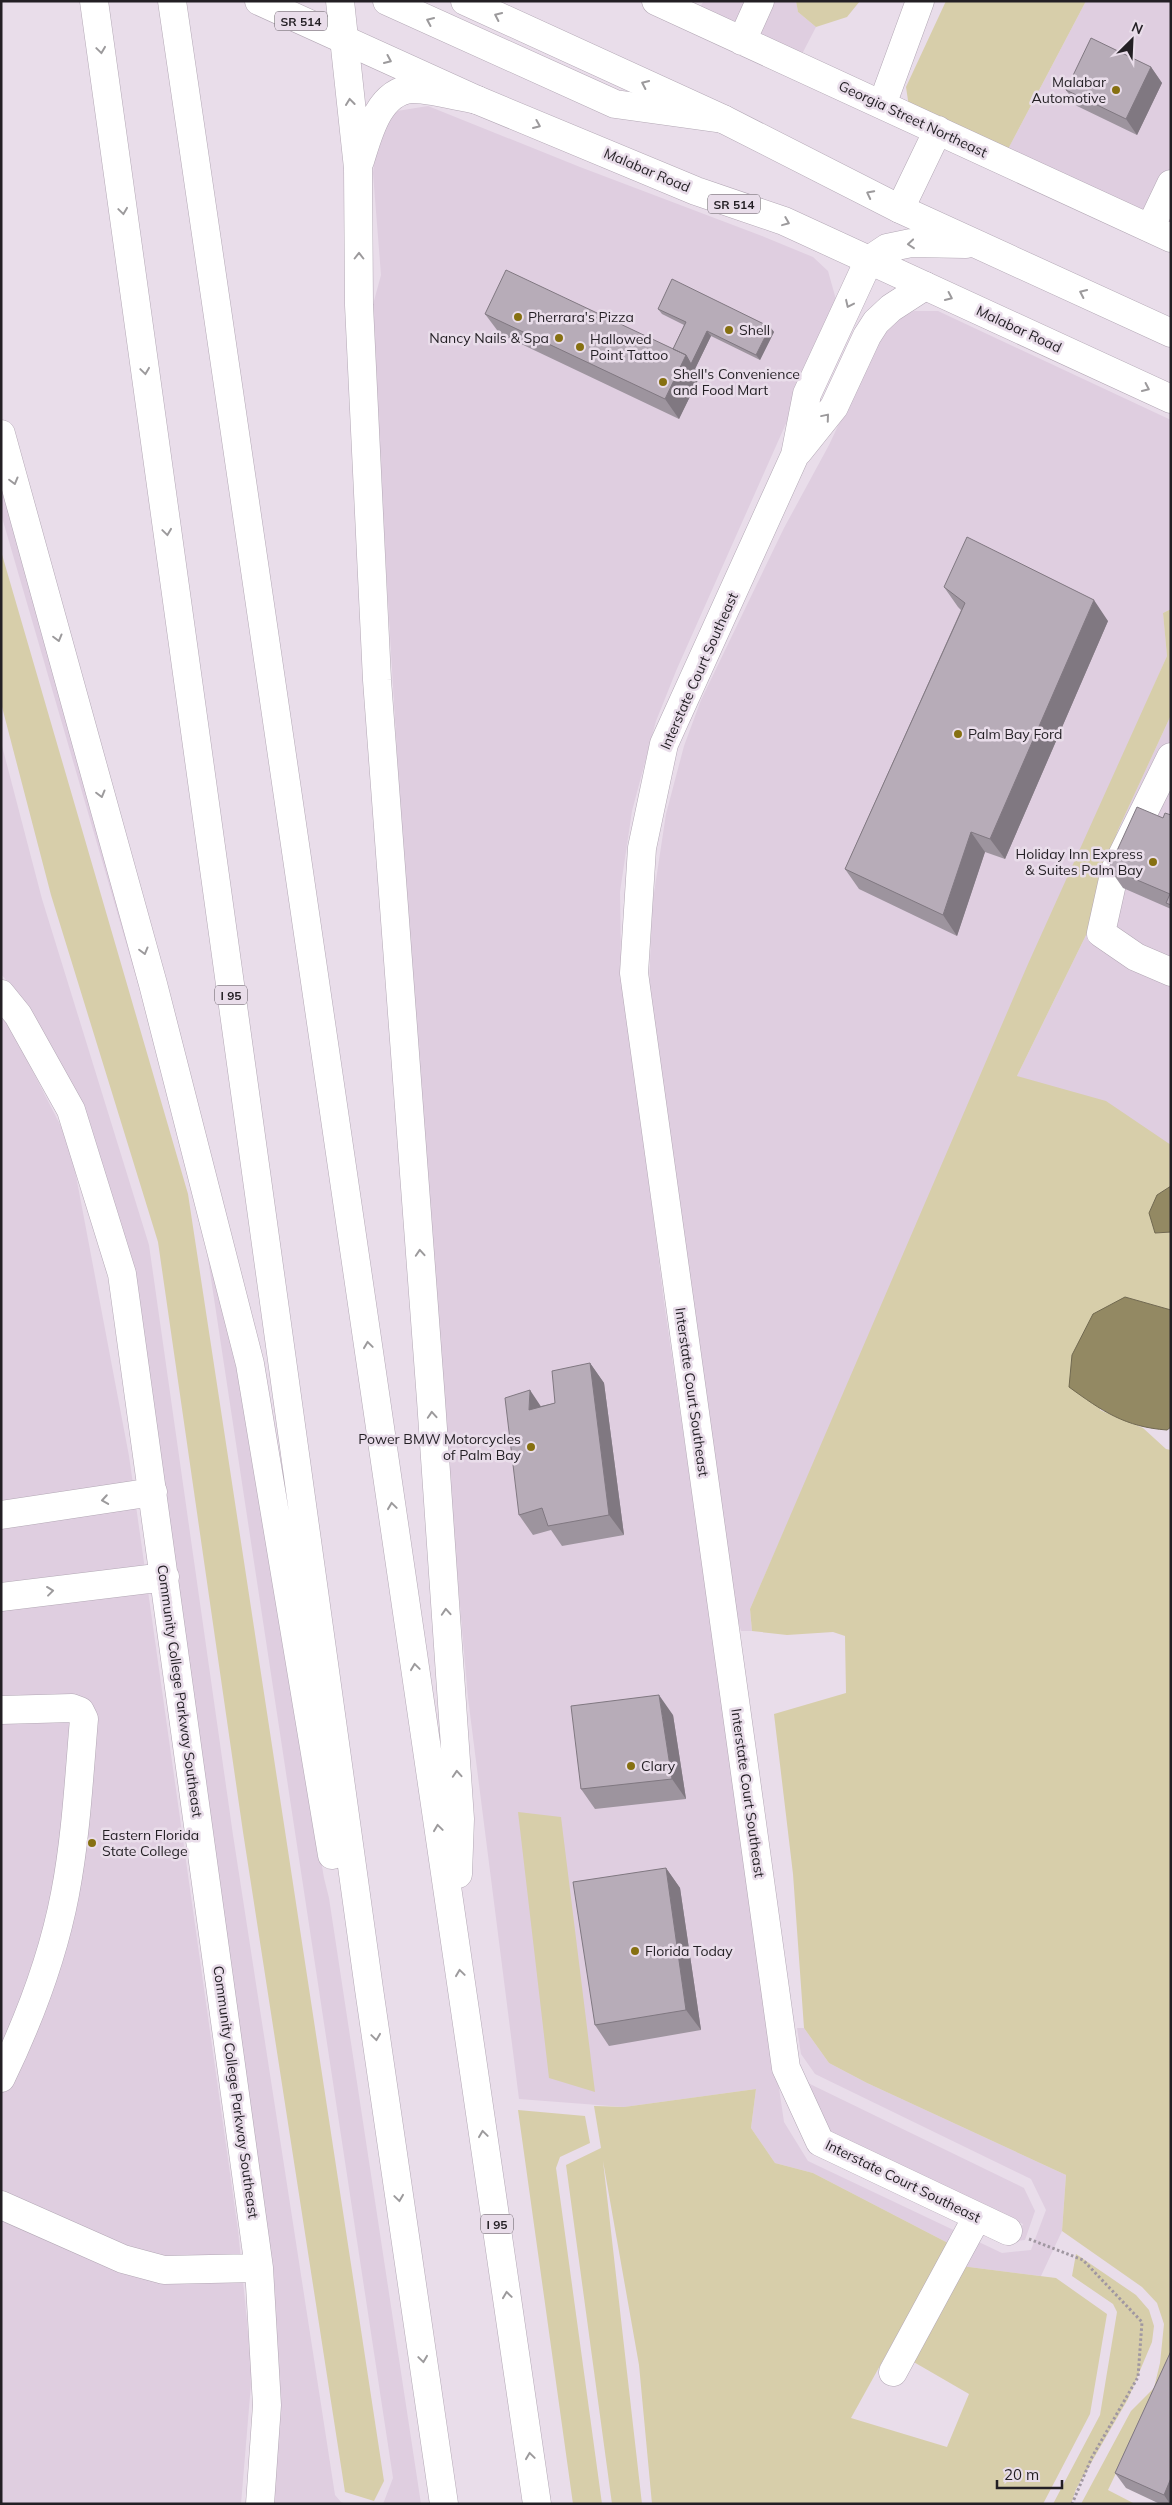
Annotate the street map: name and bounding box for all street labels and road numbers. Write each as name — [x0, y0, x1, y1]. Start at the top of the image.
road number: SR 514 — [275, 12, 327, 30]
street label: Georgia Street Northeast — [836, 77, 990, 161]
street label: Malabar Road — [601, 144, 693, 196]
road number: SR 514 — [708, 194, 760, 213]
street label: Malabar Road — [973, 301, 1065, 357]
street label: Interstate Court Southeast — [656, 589, 742, 753]
road number: I 95 — [215, 986, 247, 1004]
street label: Interstate Court Southeast — [671, 1306, 713, 1478]
street label: Community College Parkway Southeast — [153, 1564, 207, 1819]
street label: Interstate Court Southeast — [727, 1707, 769, 1879]
street label: Community College Parkway Southeast — [209, 1965, 263, 2220]
street label: Interstate Court Southeast — [822, 2136, 984, 2226]
road number: I 95 — [481, 2214, 513, 2234]

